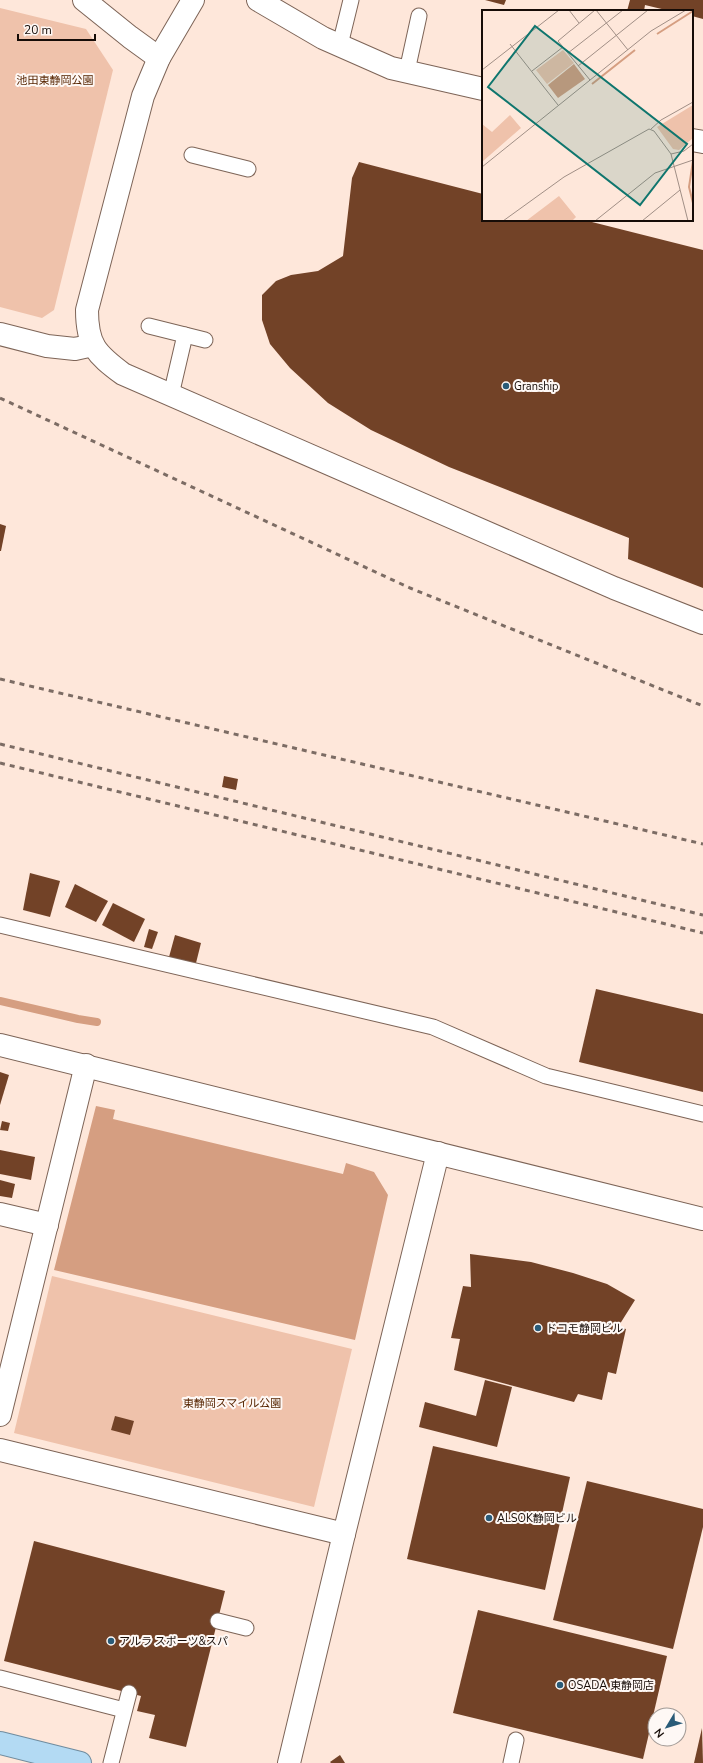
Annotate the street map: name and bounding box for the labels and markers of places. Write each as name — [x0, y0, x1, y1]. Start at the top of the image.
place label: Granship — [514, 379, 558, 394]
marker: Granship — [501, 381, 511, 391]
place label: ドコモ静岡ビル — [546, 1321, 623, 1336]
marker: ドコモ静岡ビル — [533, 1323, 543, 1333]
place label: ALSOK静岡ビル — [497, 1511, 577, 1526]
marker: ALSOK静岡ビル — [484, 1513, 494, 1523]
place label: アルラ スポーツ&スパ — [119, 1634, 228, 1649]
marker: アルラ スポーツ&スパ — [106, 1636, 116, 1646]
place label: OSADA 東静岡店 — [568, 1678, 654, 1693]
marker: OSADA 東静岡店 — [555, 1680, 565, 1690]

